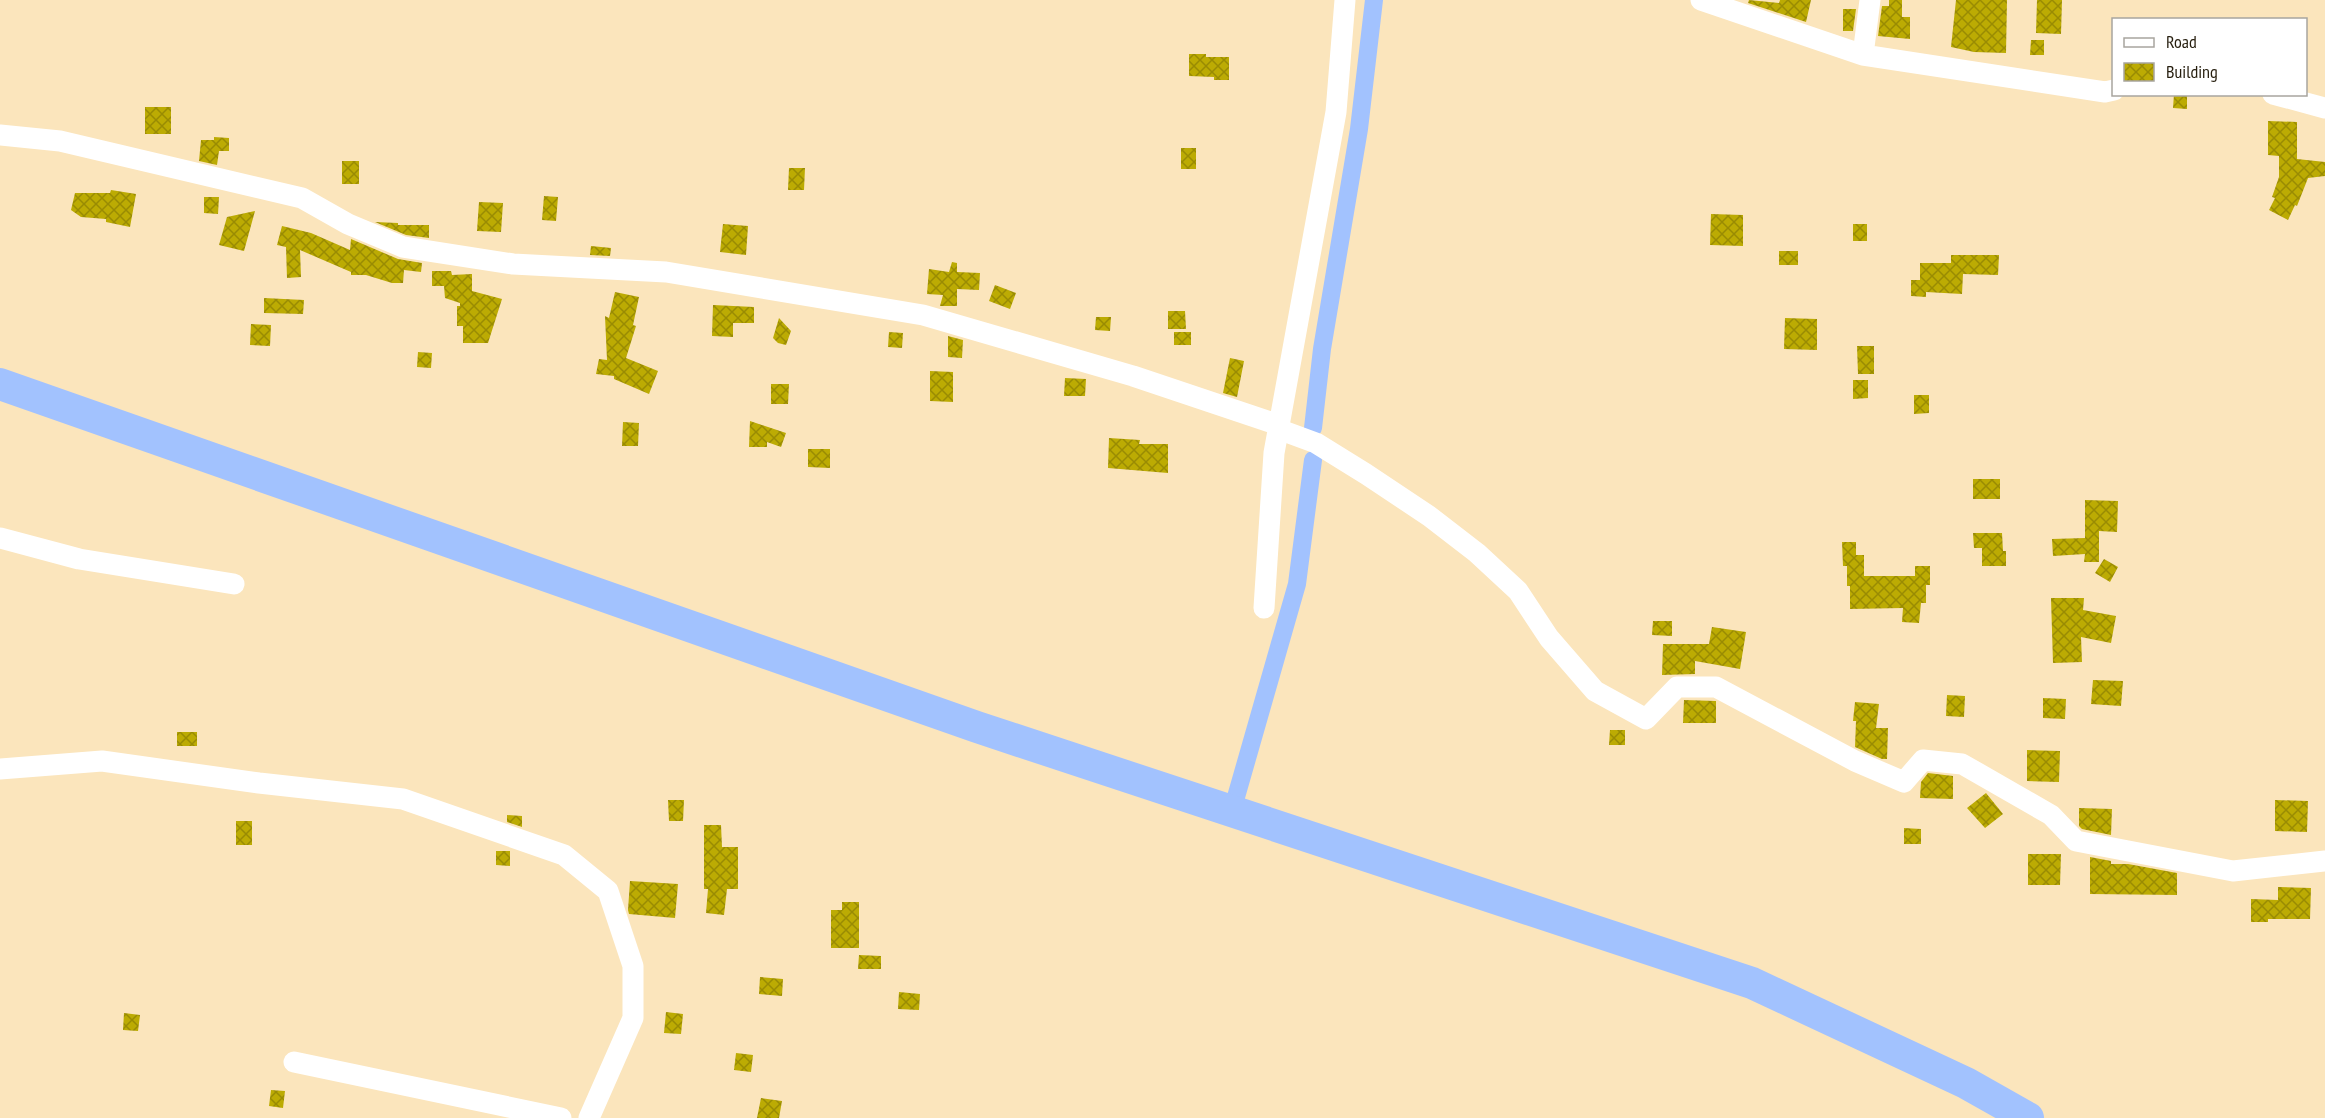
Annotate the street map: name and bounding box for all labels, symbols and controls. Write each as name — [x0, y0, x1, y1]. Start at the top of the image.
legend — [2112, 18, 2307, 96]
text: Road — [2166, 30, 2197, 53]
text: Building — [2166, 60, 2218, 83]

